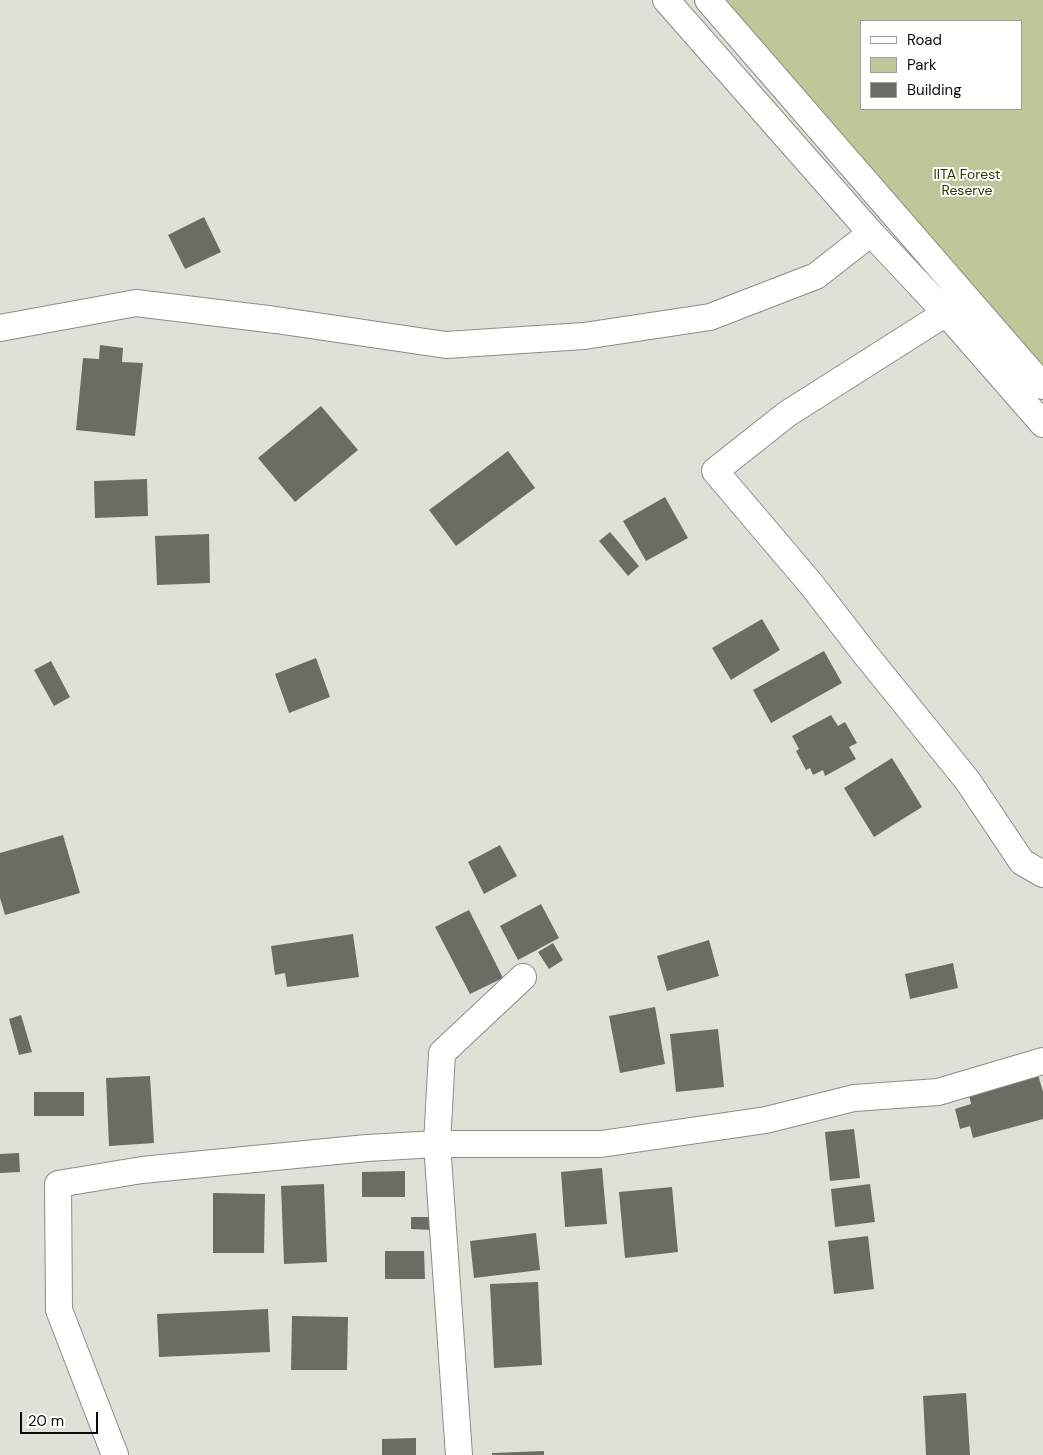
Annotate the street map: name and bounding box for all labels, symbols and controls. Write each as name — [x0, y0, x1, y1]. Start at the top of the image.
legend — [860, 20, 1023, 110]
text: Road — [907, 30, 942, 50]
text: Park — [907, 55, 937, 75]
text: Building — [907, 80, 962, 100]
park label: IITA Forest Reserve — [934, 167, 1000, 200]
scale bar — [22, 1402, 100, 1434]
text: 20 m — [28, 1411, 64, 1431]

